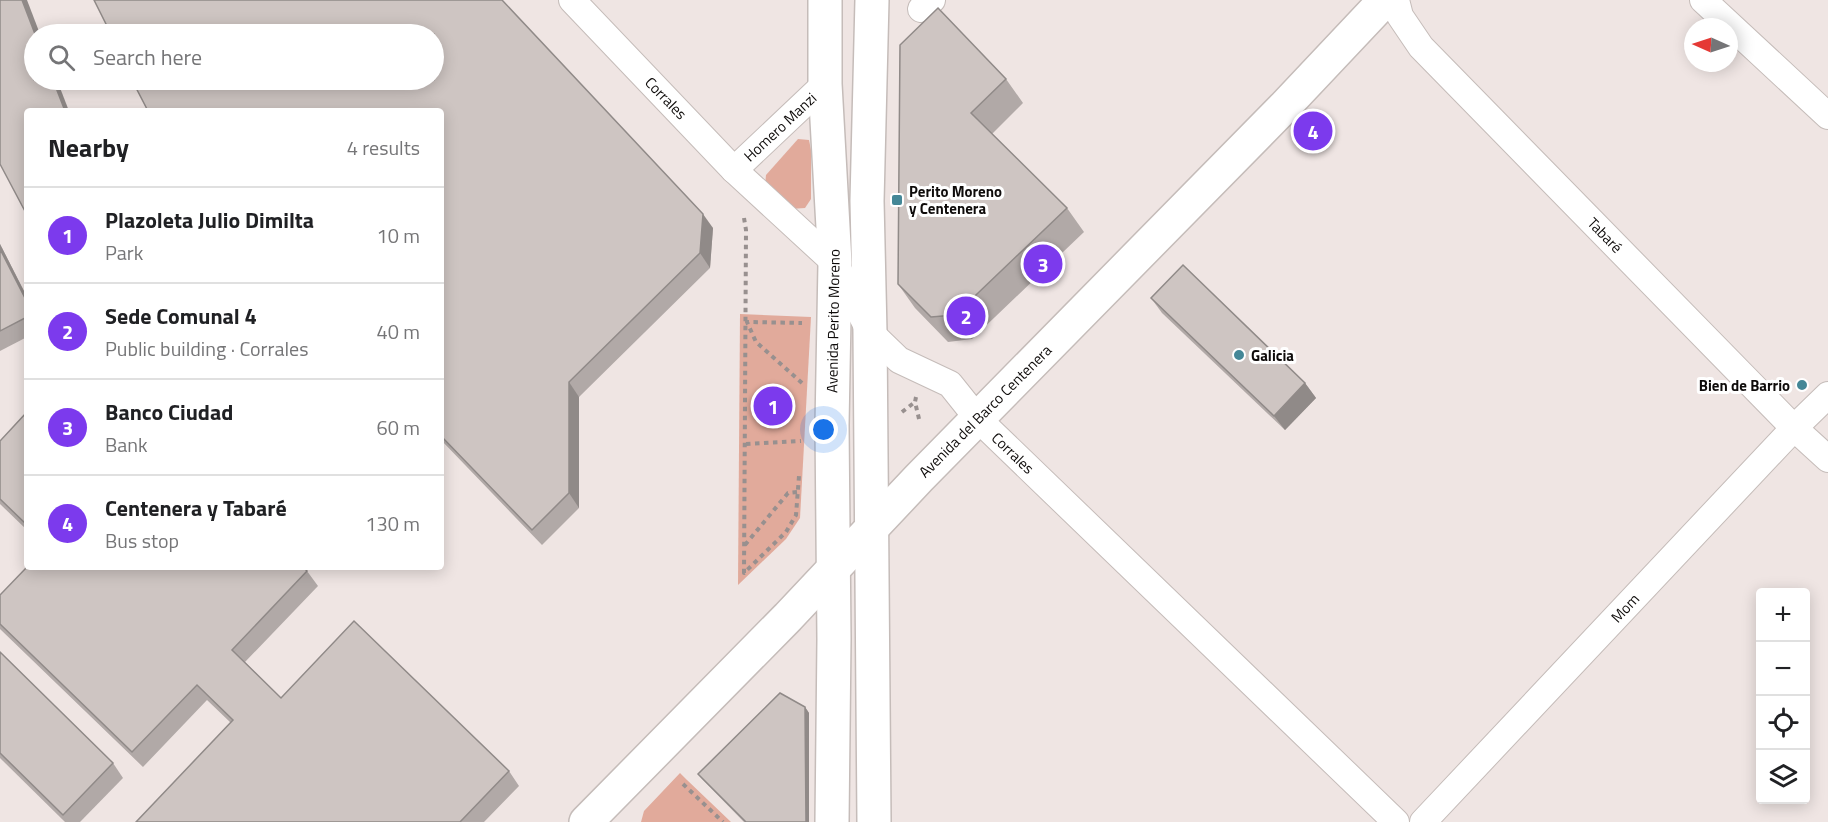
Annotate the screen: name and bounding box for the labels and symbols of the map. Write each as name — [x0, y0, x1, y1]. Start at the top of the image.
north arrow — [1684, 18, 1738, 72]
street label: Corrales — [640, 71, 692, 125]
street label: Homero Manzi — [738, 87, 822, 167]
pin: 4 — [1294, 108, 1332, 154]
place label: Perito Moreno y Centenera — [909, 180, 1002, 220]
marker: Perito Moreno y Centenera — [890, 193, 904, 207]
street label: Tabaré — [1582, 212, 1628, 258]
pin: 3 — [1024, 242, 1062, 286]
street label: Avenida Perito Moreno — [820, 249, 846, 393]
pin: 2 — [946, 294, 986, 338]
street label: Avenida del Barco Centenera — [913, 339, 1057, 483]
place label: Galicia — [1251, 344, 1294, 367]
marker: Galicia — [1232, 348, 1246, 362]
place label: Bien de Barrio — [1699, 374, 1790, 397]
marker: Bien de Barrio — [1795, 378, 1809, 392]
pin: 1 — [754, 384, 792, 428]
your location — [809, 415, 838, 444]
street label: Corrales — [986, 427, 1040, 479]
street label: Mom — [1605, 588, 1645, 628]

